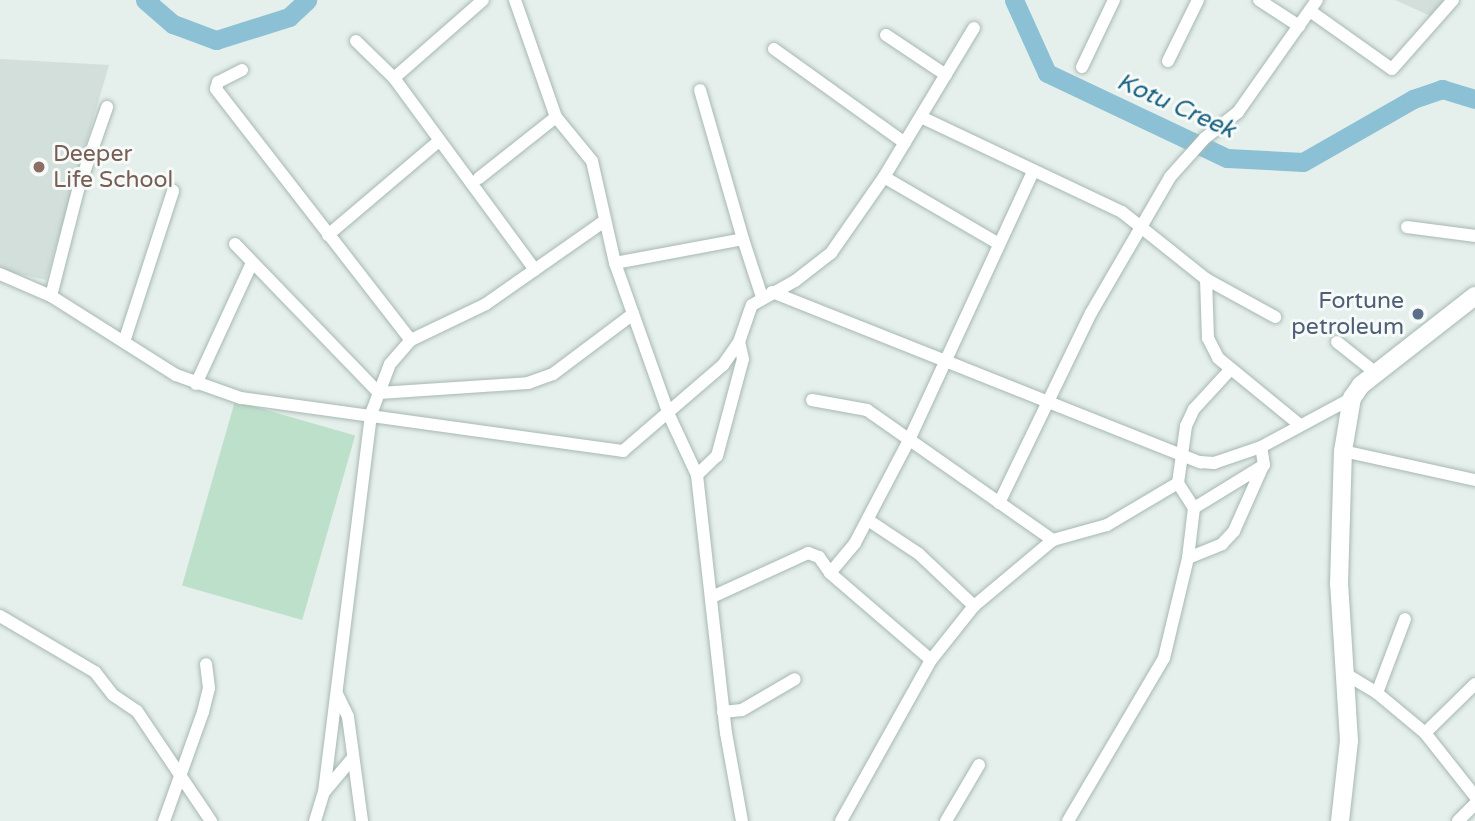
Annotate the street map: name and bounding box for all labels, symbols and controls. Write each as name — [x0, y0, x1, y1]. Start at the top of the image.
water label: Kotu Creek — [1113, 67, 1239, 145]
place label: Deeper Life School — [53, 140, 173, 194]
marker: Deeper Life School — [31, 159, 47, 175]
place label: Fortune petroleum — [1291, 287, 1404, 341]
marker: Fortune petroleum — [1410, 306, 1426, 322]

